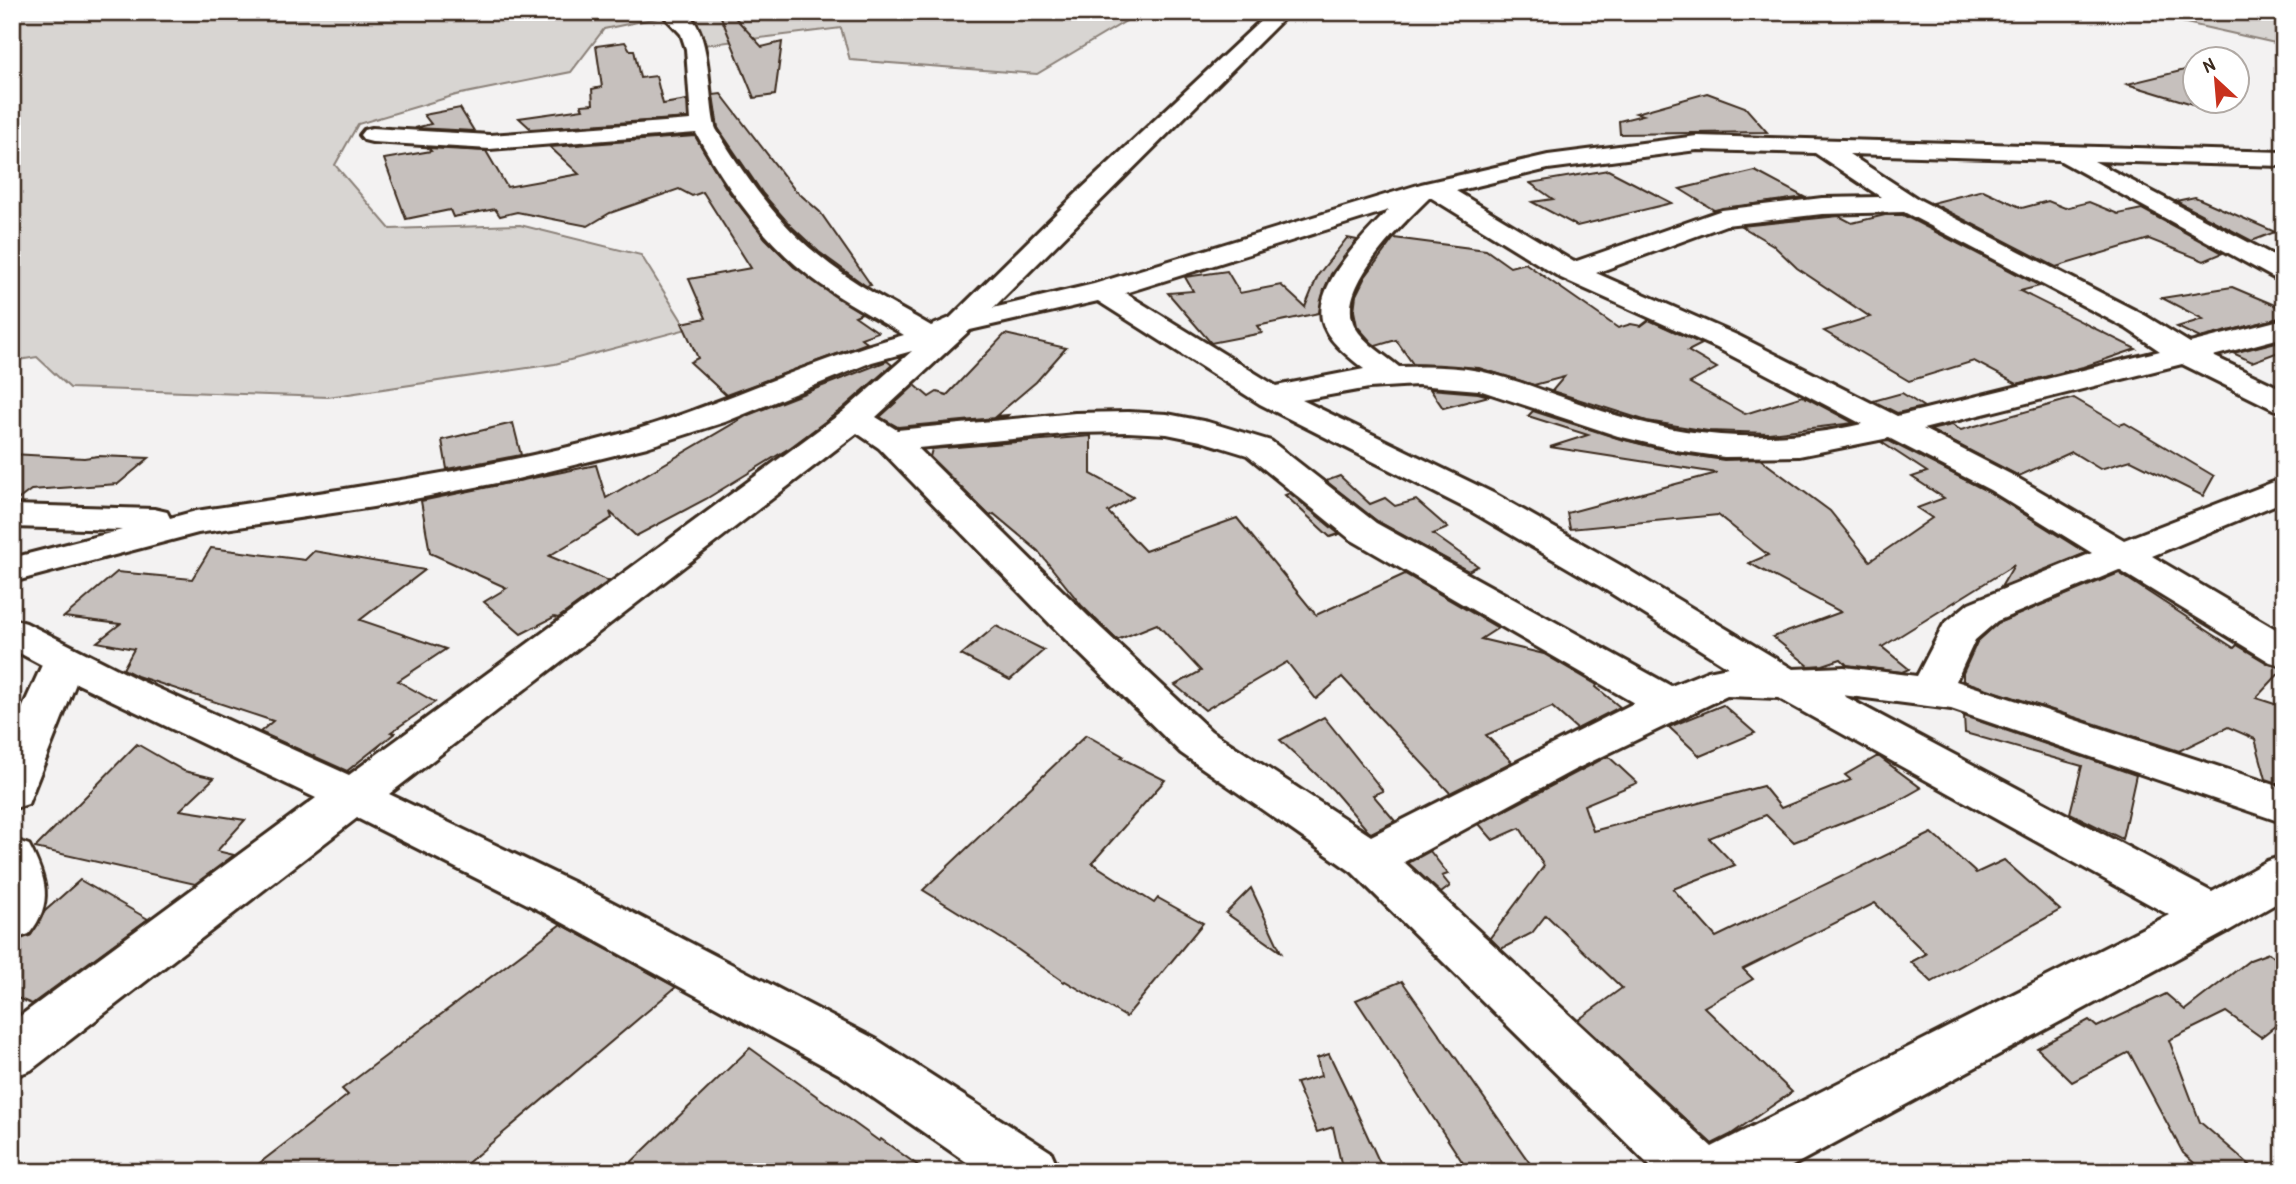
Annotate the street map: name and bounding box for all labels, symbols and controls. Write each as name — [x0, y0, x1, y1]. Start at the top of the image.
north arrow — [2180, 46, 2250, 116]
text: N — [2198, 51, 2219, 79]

